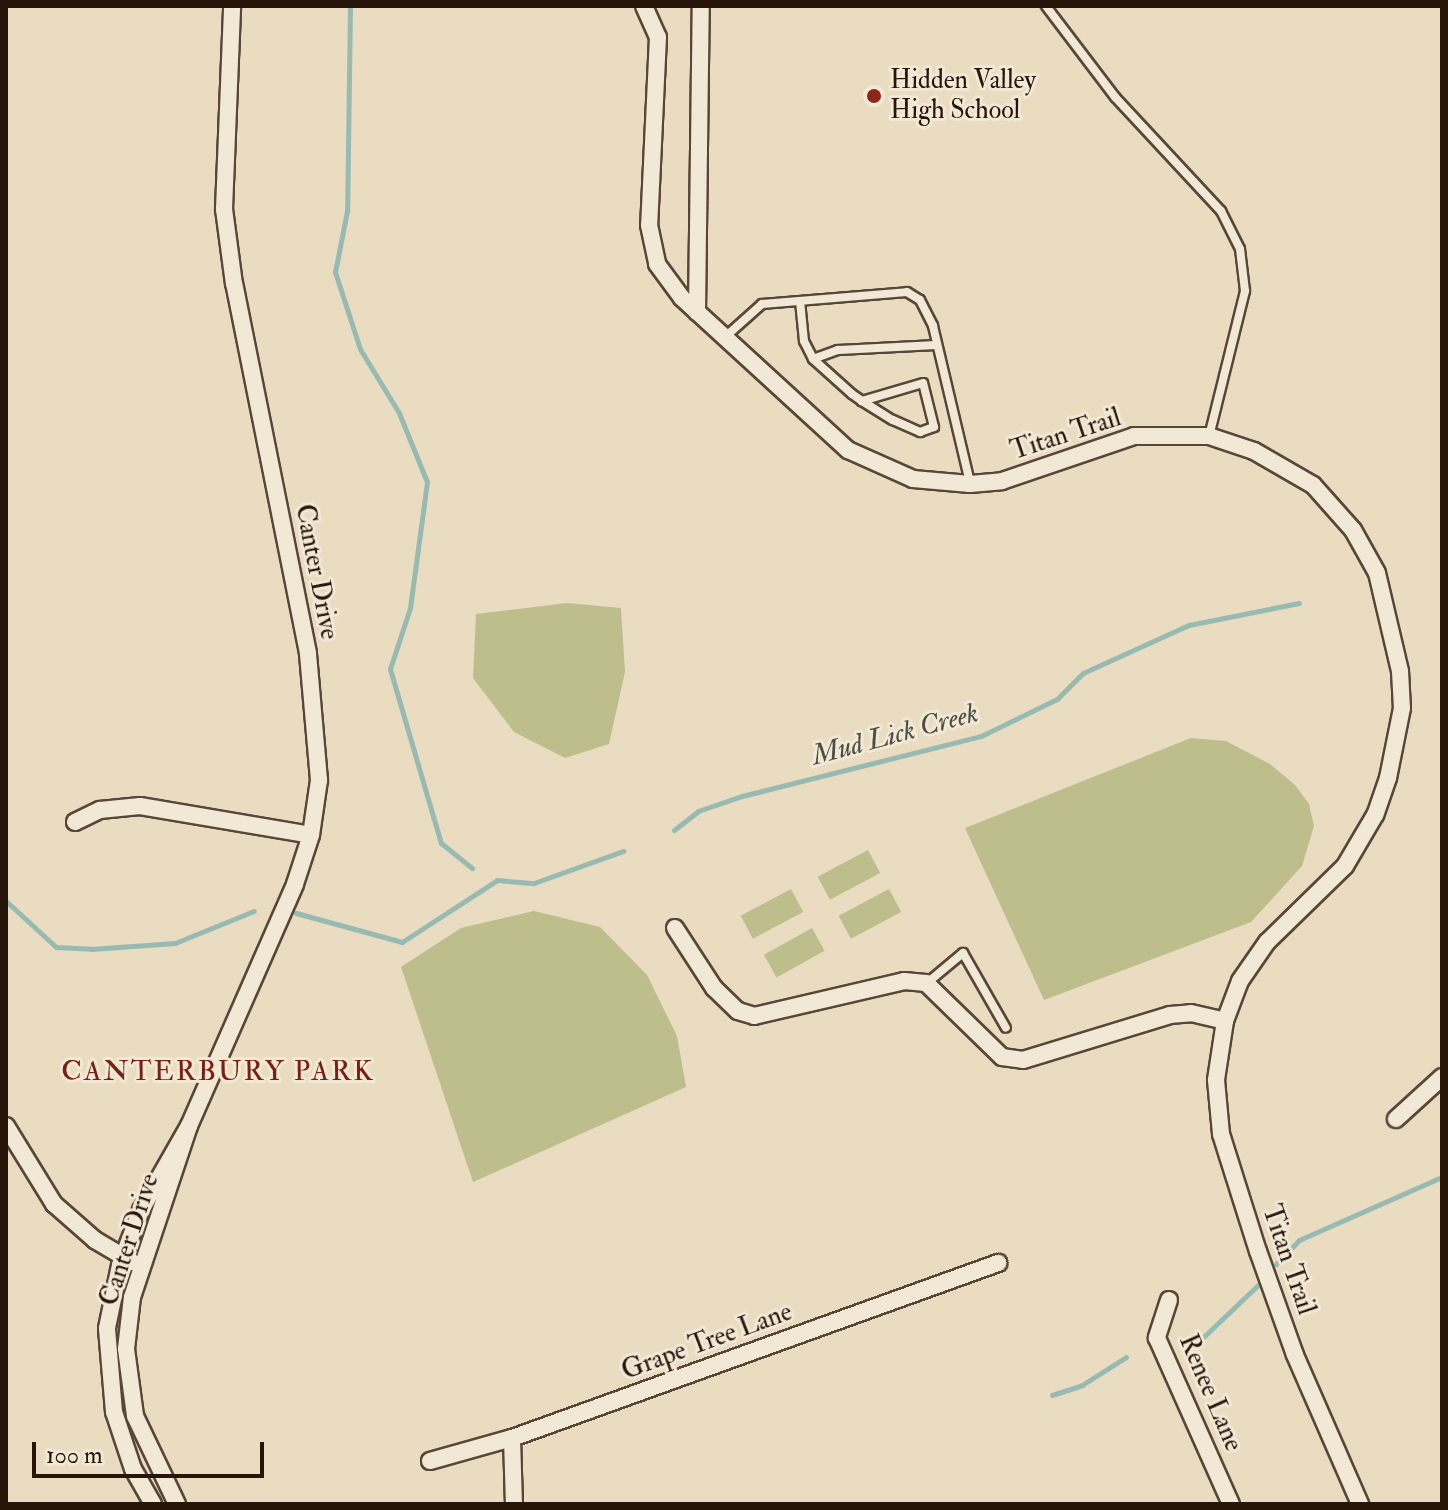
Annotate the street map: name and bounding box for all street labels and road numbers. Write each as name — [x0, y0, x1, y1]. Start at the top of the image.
street label: Titan Trail — [1007, 403, 1125, 467]
street label: Canter Drive — [288, 502, 344, 642]
street label: Canter Drive — [94, 1170, 166, 1310]
street label: Titan Trail — [1255, 1201, 1321, 1319]
street label: Grape Tree Lane — [618, 1297, 796, 1387]
street label: Renee Lane — [1171, 1330, 1249, 1456]

